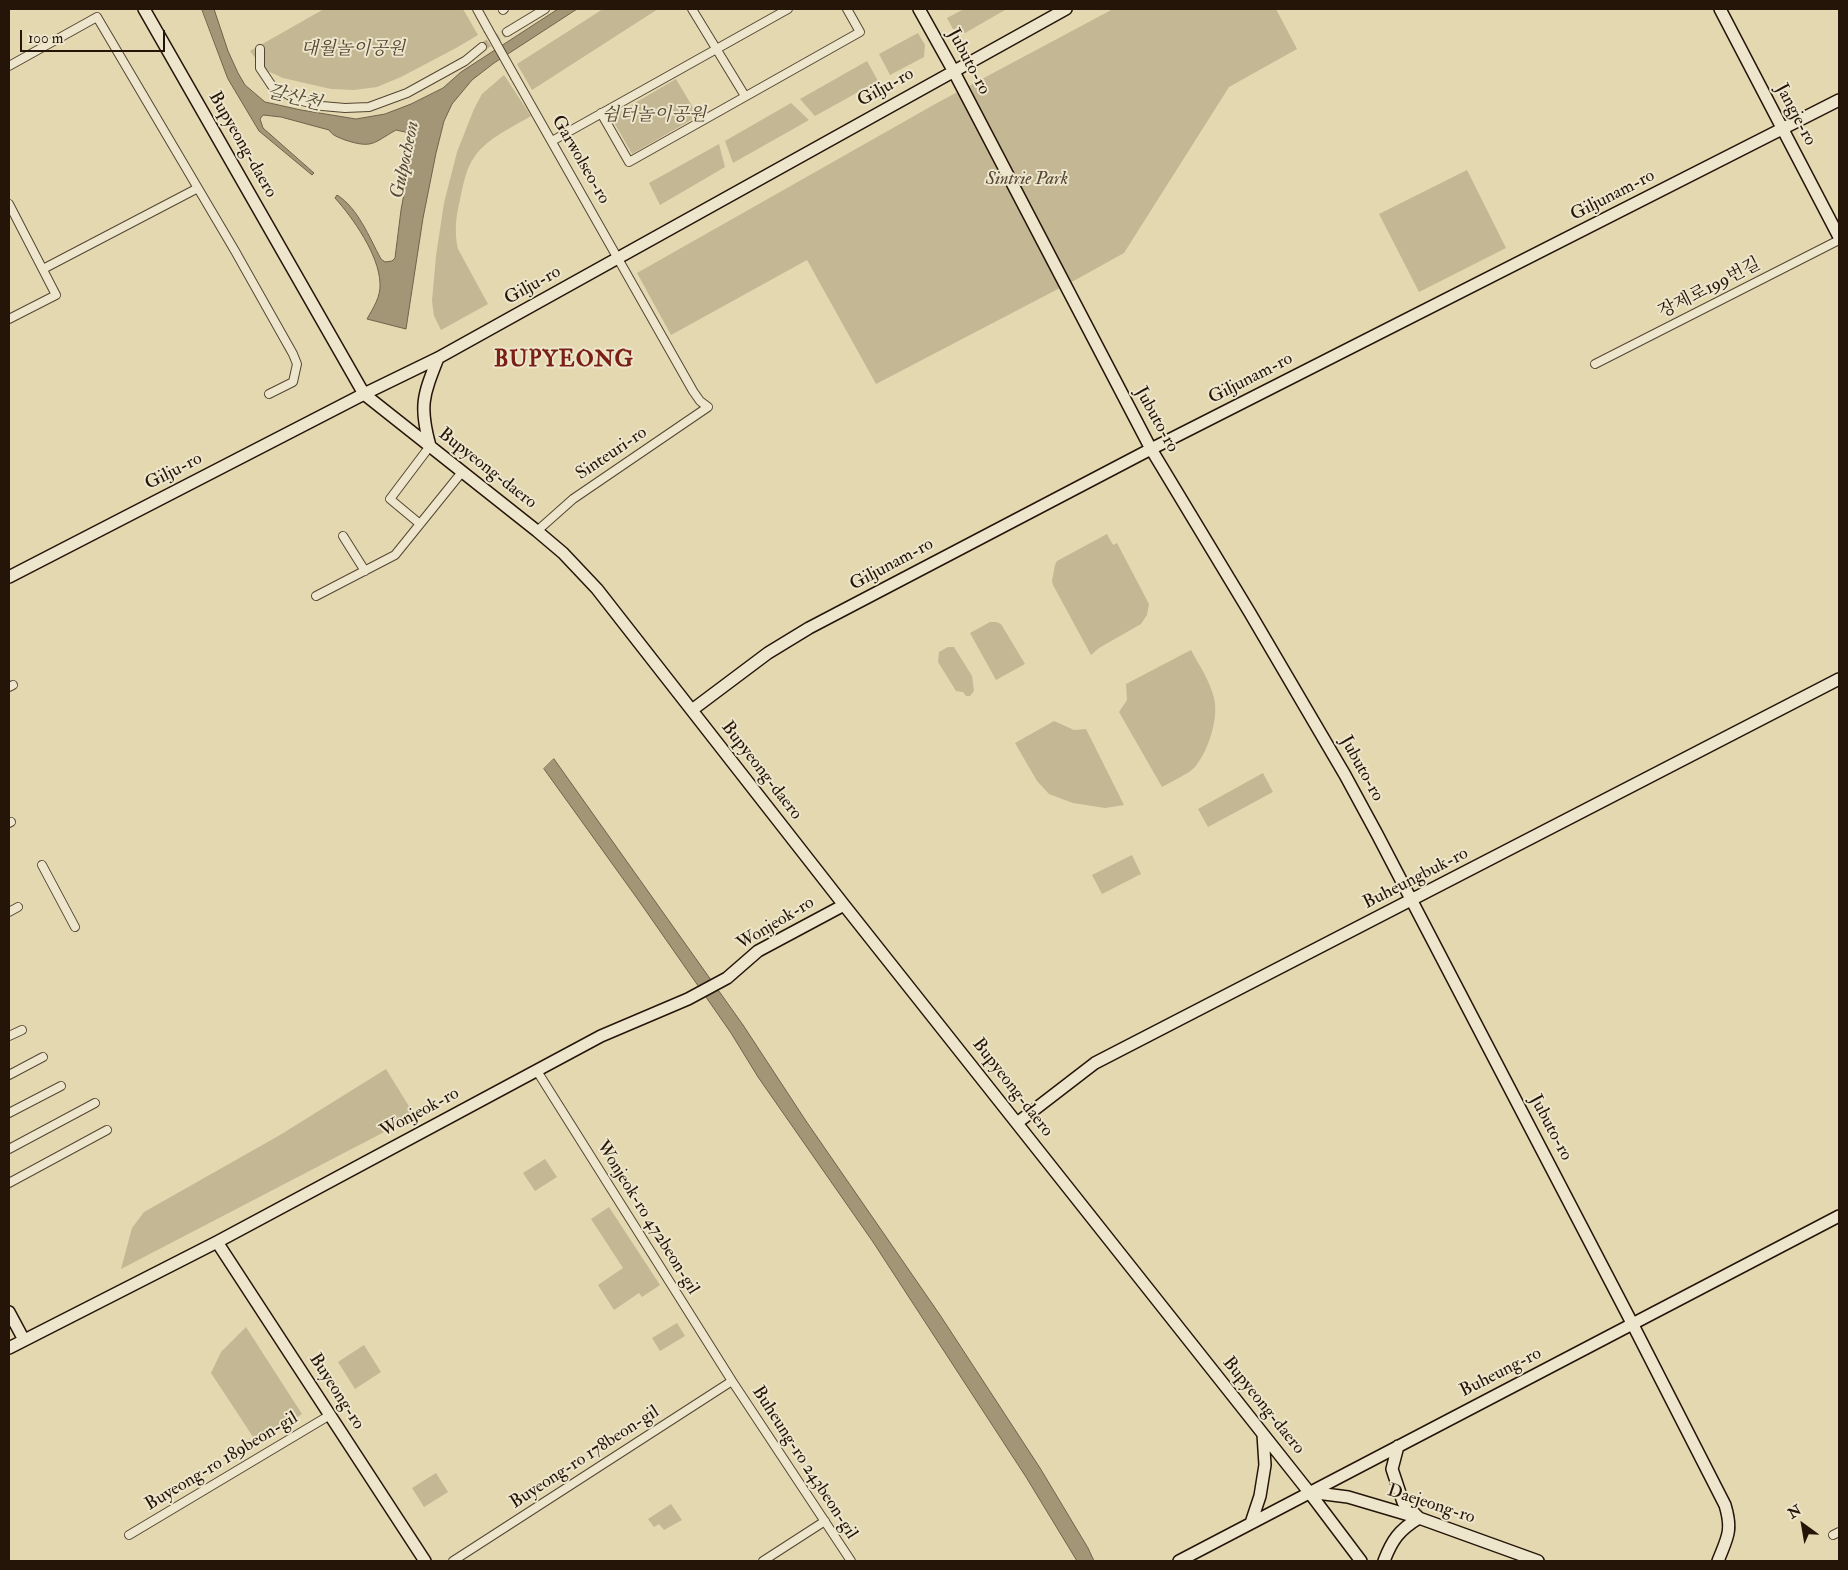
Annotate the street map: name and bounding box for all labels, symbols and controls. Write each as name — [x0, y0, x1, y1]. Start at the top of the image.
scale bar — [22, 20, 168, 52]
street label: Jubuto-ro — [942, 25, 994, 99]
text: 100 m — [28, 29, 63, 48]
park label: 대월놀이공원 — [301, 39, 405, 61]
street label: Gilju-ro — [854, 64, 918, 112]
street label: Jangje-ro — [1770, 80, 1820, 150]
water label: 갈산천 — [265, 81, 323, 117]
street label: Bupyeong-daero — [203, 88, 281, 202]
park label: 쉼터놀이공원 — [602, 105, 706, 127]
street label: Garwolseo-ro — [546, 112, 614, 208]
water label: Gulpocheon — [387, 119, 425, 201]
street label: Giljunam-ro — [1567, 166, 1659, 226]
park label: Sintrie Park — [986, 169, 1068, 191]
street label: 장제로199번길 — [1655, 254, 1765, 324]
street label: Gilju-ro — [501, 262, 565, 310]
district label: BUPYEONG — [493, 348, 635, 374]
street label: Giljunam-ro — [1205, 349, 1297, 409]
street label: Jubuto-ro — [1129, 383, 1183, 457]
street label: Sinteuri-ro — [572, 422, 652, 486]
street label: Bupyeong-daero — [433, 424, 541, 514]
street label: Gilju-ro — [142, 449, 206, 495]
street label: Giljunam-ro — [846, 534, 938, 596]
street label: Bupyeong-daero — [716, 717, 806, 825]
street label: Jubuto-ro — [1334, 732, 1388, 806]
street label: Buheungbuk-ro — [1360, 843, 1472, 915]
street label: Wonjeok-ro — [733, 892, 819, 956]
street label: Bupyeong-daero — [967, 1034, 1057, 1142]
street label: Wonjeok-ro — [377, 1083, 463, 1143]
street label: Jubuto-ro — [1524, 1091, 1576, 1165]
street label: Wonjeok-ro 472beon-gil — [591, 1137, 703, 1299]
street label: Buheung-ro — [1457, 1343, 1545, 1403]
street label: Buyeong-ro — [303, 1350, 369, 1434]
street label: Bupyeong-daero — [1217, 1353, 1309, 1459]
street label: Buheung-ro 243beon-gil — [746, 1382, 862, 1544]
street label: Buyeong-ro 178beon-gil — [506, 1402, 664, 1514]
street label: Buyeong-ro 189beon-gil — [142, 1408, 302, 1516]
street label: Daejeong-ro — [1384, 1481, 1478, 1529]
north arrow — [1778, 1500, 1828, 1550]
text: N — [1785, 1501, 1805, 1522]

